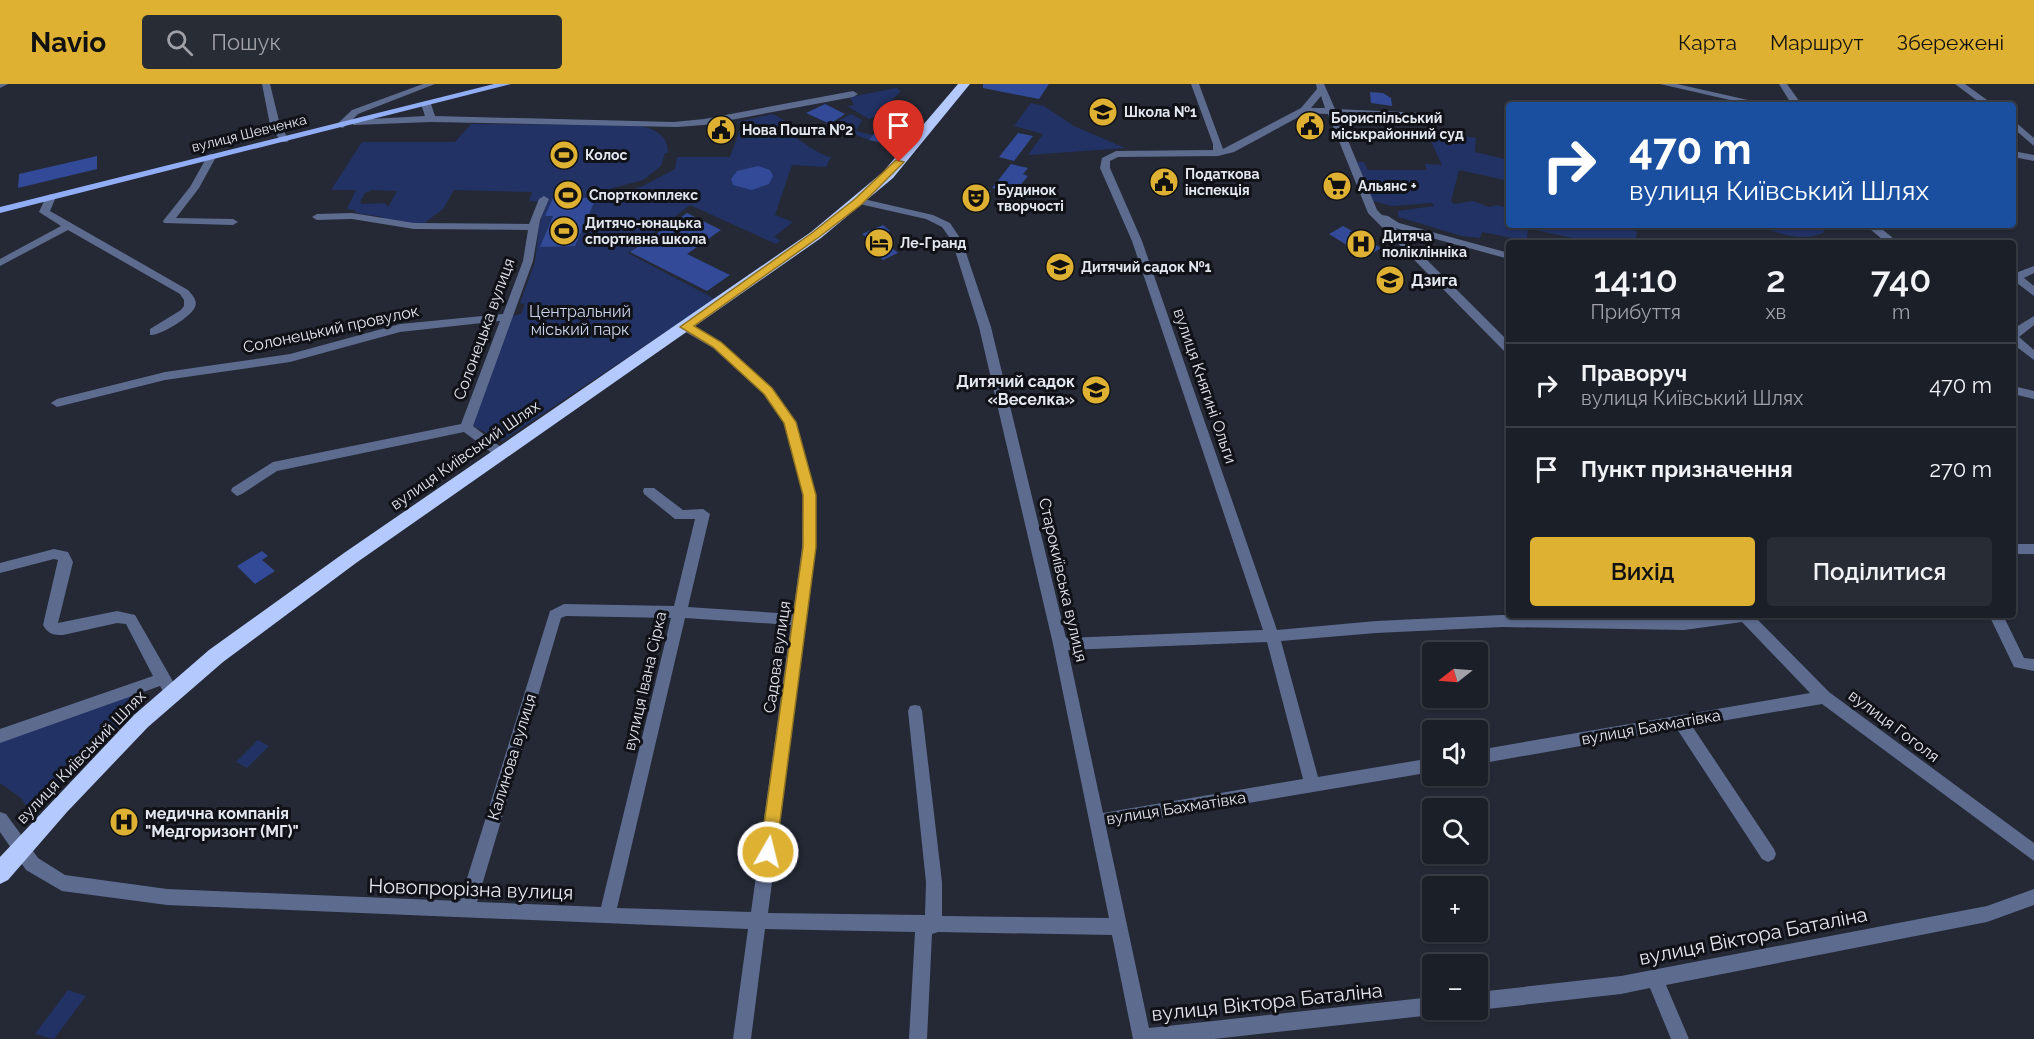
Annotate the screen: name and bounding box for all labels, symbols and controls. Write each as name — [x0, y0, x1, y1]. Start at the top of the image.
search box — [142, 15, 562, 69]
text: Navio — [30, 26, 106, 59]
icon: search — [163, 26, 196, 59]
text: Пошук — [211, 29, 281, 55]
text: Карта — [1678, 30, 1737, 55]
text: Маршрут — [1770, 30, 1863, 55]
text: Збережені — [1896, 30, 2004, 55]
school or university icon: Школа №1 — [1087, 96, 1119, 128]
pin — [873, 100, 924, 162]
place label: Школа №1 — [1124, 104, 1197, 120]
icon: arrive — [882, 109, 915, 142]
public building icon: Бориспільський міськрайонний суд — [1294, 110, 1326, 142]
place label: Бориспільський міськрайонний суд — [1331, 110, 1464, 142]
street label: вулиця Шевченка — [190, 111, 308, 155]
public building icon: Нова Пошта №2 — [705, 114, 737, 146]
place label: Нова Пошта №2 — [742, 122, 853, 138]
text: 470 m — [1629, 125, 1752, 174]
icon: right — [1530, 126, 1608, 204]
sports icon: Колос — [548, 139, 580, 171]
place label: Колос — [585, 147, 627, 163]
public building icon: Податкова інспекція — [1148, 166, 1180, 198]
place label: Податкова інспекція — [1185, 166, 1259, 198]
supermarket icon: Альянс + — [1321, 170, 1353, 202]
text: вулиця Київський Шлях — [1629, 175, 1929, 206]
place label: Альянс + — [1358, 178, 1417, 194]
sports icon: Спорткомплекс — [552, 179, 584, 211]
theatre icon: Будинок творчості — [960, 182, 992, 214]
place label: Будинок творчості — [997, 182, 1064, 214]
place label: Спорткомплекс — [589, 187, 698, 203]
sports icon: Дитячо-юнацька спортивна школа — [548, 215, 580, 247]
place label: Дитячо-юнацька спортивна школа — [585, 215, 706, 247]
hotel icon: Ле-Гранд — [863, 227, 895, 259]
hospital icon: Дитяча поліклінніка — [1345, 228, 1377, 260]
place label: Дитяча поліклінніка — [1382, 228, 1467, 260]
place label: Ле-Гранд — [900, 235, 966, 251]
school or university icon: Дитячий садок №1 — [1044, 251, 1076, 283]
street label: Солонецька вулиця — [450, 256, 518, 402]
text: 14:10 — [1594, 258, 1678, 300]
text: 2 — [1766, 258, 1786, 300]
text: 740 — [1871, 258, 1931, 300]
place label: Дитячий садок №1 — [1081, 259, 1211, 275]
school or university icon: Дзига — [1374, 264, 1406, 296]
place label: Дзига — [1411, 271, 1457, 290]
text: Прибуття — [1591, 300, 1681, 324]
text: хв — [1765, 300, 1786, 324]
text: m — [1892, 300, 1910, 324]
street label: Солонецький провулок — [241, 301, 421, 357]
park label: Центральний міський парк — [529, 302, 631, 339]
street label: вулиця Княгині Ольги — [1169, 306, 1241, 466]
text: Праворуч — [1581, 360, 1687, 386]
icon: right — [1530, 369, 1563, 402]
place label: Дитячий садок «Веселка» — [956, 372, 1075, 409]
text: 470 m — [1929, 372, 1992, 398]
school or university icon: Дитячий садок «Веселка» — [1080, 374, 1112, 406]
text: вулиця Київський Шлях — [1581, 386, 1803, 410]
street label: вулиця Київський Шлях — [387, 396, 543, 514]
icon: arrive — [1530, 453, 1563, 486]
text: Пункт призначення — [1581, 456, 1793, 482]
text: 270 m — [1930, 456, 1992, 482]
street label: Старокиївська вулиця — [1035, 496, 1091, 664]
button: Вихід — [1530, 537, 1755, 606]
button: Поділитися — [1767, 537, 1992, 606]
street label: Садова вулиця — [760, 600, 794, 714]
street label: вулиця Івана Сірка — [620, 610, 670, 752]
north arrow — [1422, 642, 1488, 708]
map controls — [1422, 642, 1488, 1020]
street label: вулиця Київський Шлях — [12, 686, 150, 828]
street label: вулиця Гоголя — [1845, 686, 1943, 766]
street label: Калинова вулиця — [484, 692, 540, 822]
street label: вулиця Бахматівка — [1580, 705, 1722, 749]
button: sound — [1422, 720, 1488, 786]
street label: вулиця Бахматівка — [1105, 788, 1247, 828]
button: search — [1422, 798, 1488, 864]
place label: медична компанія "Медгоризонт (МГ)" — [145, 804, 299, 841]
hospital icon: медична компанія "Медгоризонт (МГ)" — [108, 806, 140, 838]
position arrow — [736, 820, 800, 884]
street label: Новопрорізна вулиця — [368, 873, 574, 905]
button: + — [1422, 876, 1488, 942]
street label: вулиця Віктора Баталіна — [1637, 902, 1869, 970]
button: − — [1422, 954, 1488, 1020]
street label: вулиця Віктора Баталіна — [1150, 978, 1384, 1026]

